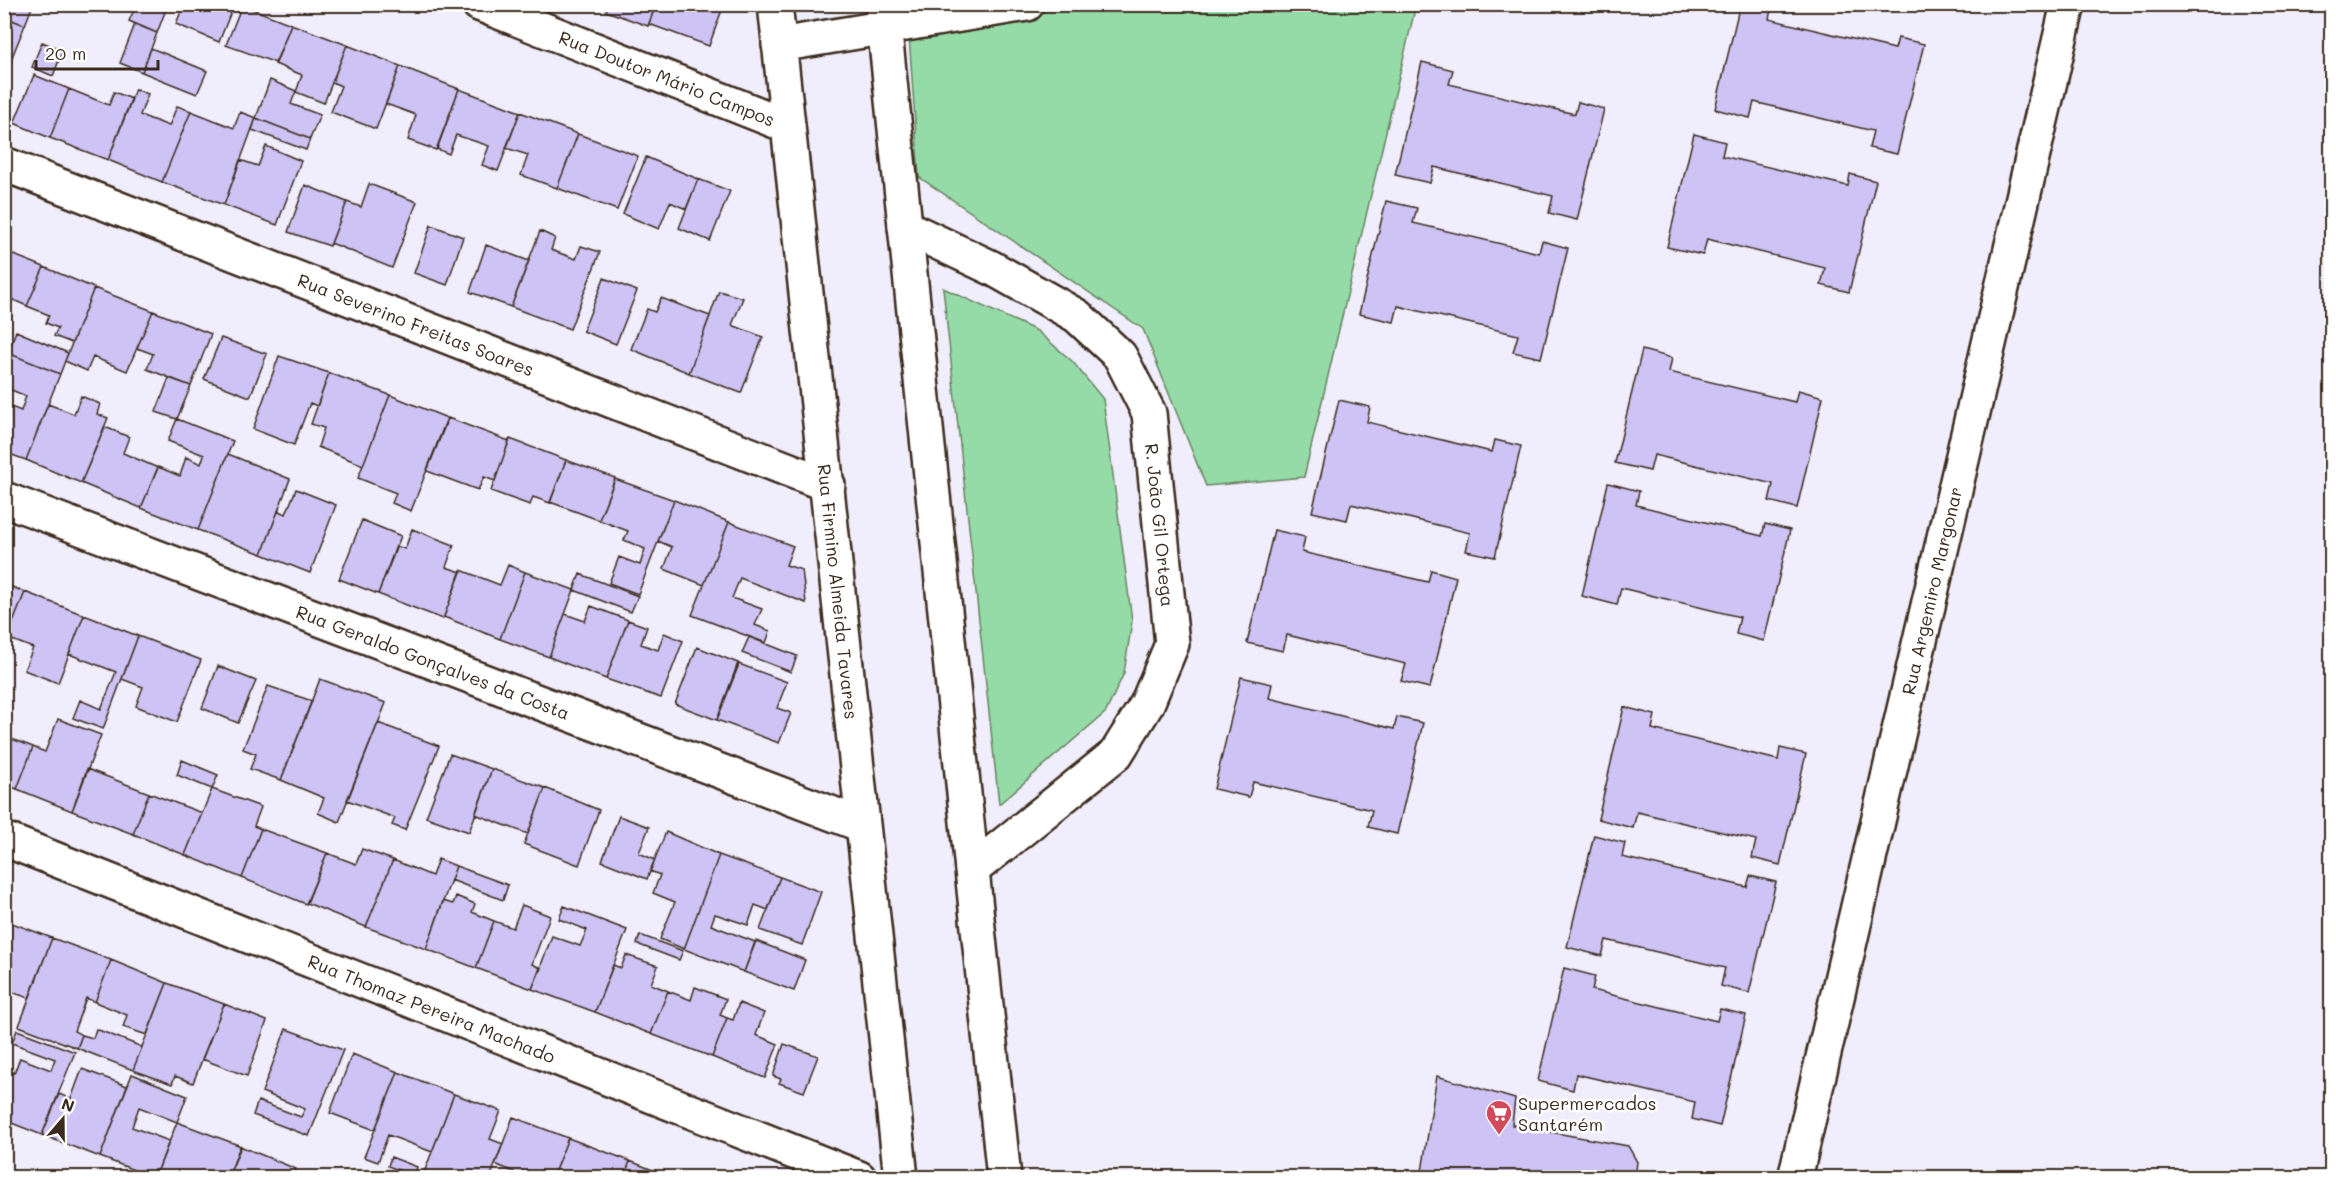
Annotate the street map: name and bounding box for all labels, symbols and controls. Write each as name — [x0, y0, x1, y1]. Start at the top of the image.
street label: Rua Doutor Mário Campos — [555, 25, 778, 132]
scale bar — [36, 33, 158, 71]
text: 20 m — [45, 41, 86, 65]
street label: Rua Severino Freitas Soares — [294, 268, 538, 381]
street label: R. João Gil Ortega — [1140, 442, 1180, 608]
street label: Rua Firmino Almeida Tavares — [812, 463, 864, 721]
street label: Rua Argemiro Margonar — [1896, 484, 1967, 697]
street label: Rua Geraldo Gonçalves da Costa — [293, 599, 573, 725]
street label: Rua Thomaz Pereira Machado — [304, 949, 559, 1069]
north arrow — [33, 1089, 93, 1149]
place label: Supermercados Santarém — [1518, 1091, 1656, 1136]
text: N — [59, 1092, 78, 1116]
supermarket icon: Supermercados Santarém — [1484, 1098, 1514, 1136]

